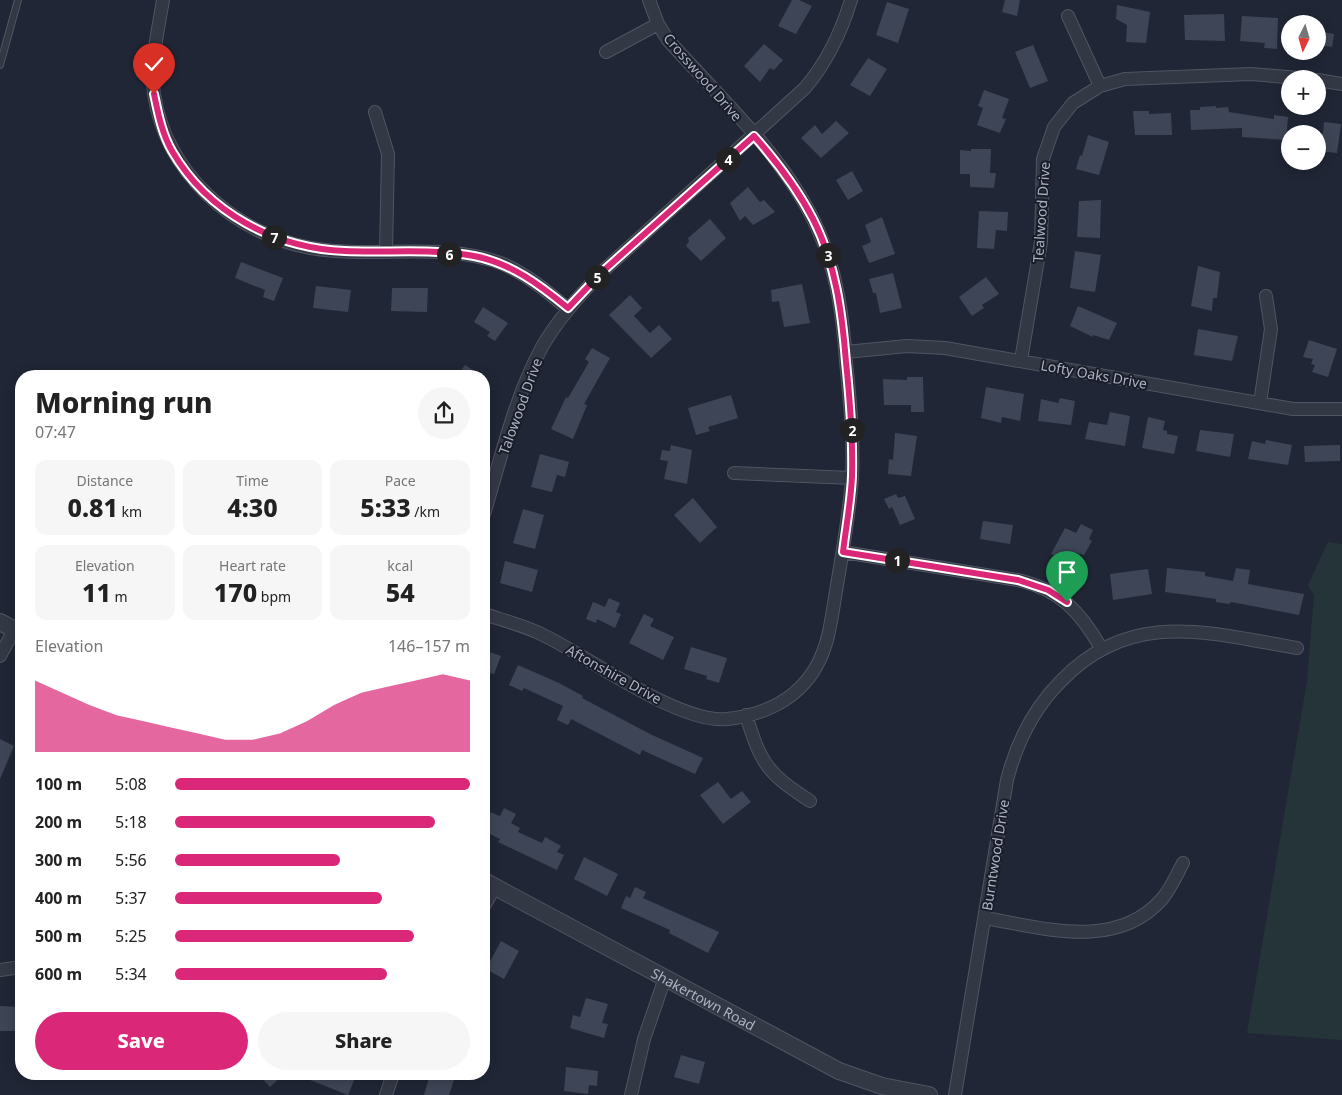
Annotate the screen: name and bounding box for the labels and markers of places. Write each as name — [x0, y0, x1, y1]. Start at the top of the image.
pin — [133, 43, 175, 94]
pin: 4 — [716, 146, 740, 172]
pin: 7 — [262, 224, 286, 250]
pin: 6 — [436, 242, 462, 266]
pin: 3 — [816, 242, 840, 268]
pin: 5 — [584, 264, 610, 290]
pin: 2 — [840, 418, 864, 442]
pin: 1 — [884, 548, 910, 572]
pin — [1046, 551, 1088, 602]

